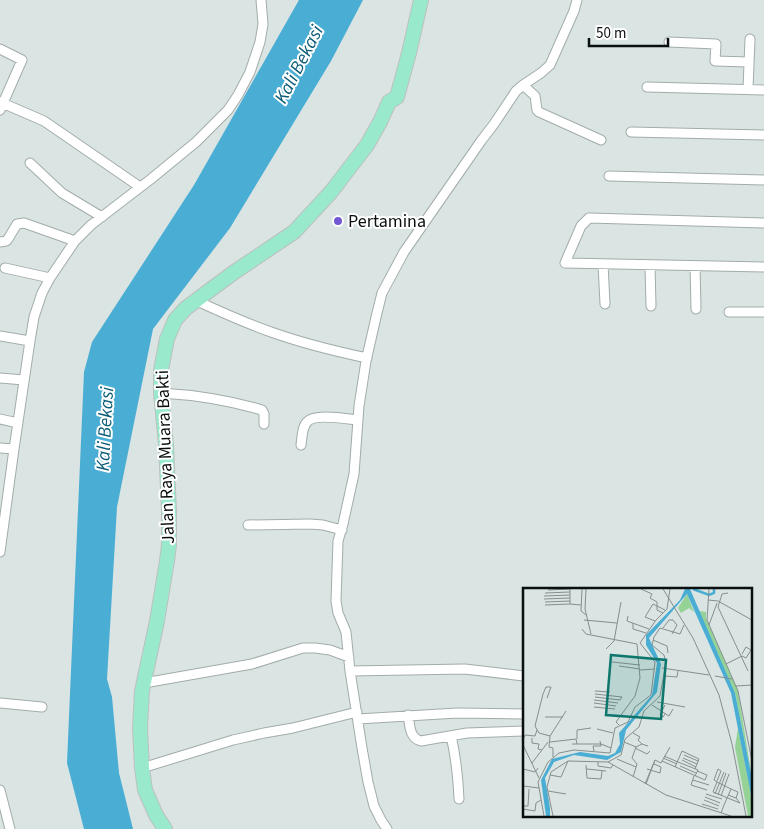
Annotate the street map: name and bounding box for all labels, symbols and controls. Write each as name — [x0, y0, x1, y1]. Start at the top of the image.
scale bar — [589, 15, 668, 47]
water label: Kali Bekasi — [268, 20, 331, 108]
text: 50 m — [596, 23, 626, 44]
place label: Pertamina — [348, 209, 426, 234]
marker: Pertamina — [332, 215, 344, 227]
street label: Jalan Raya Muara Bakti — [150, 370, 181, 544]
water label: Kali Bekasi — [90, 386, 121, 472]
inset map — [523, 588, 752, 816]

